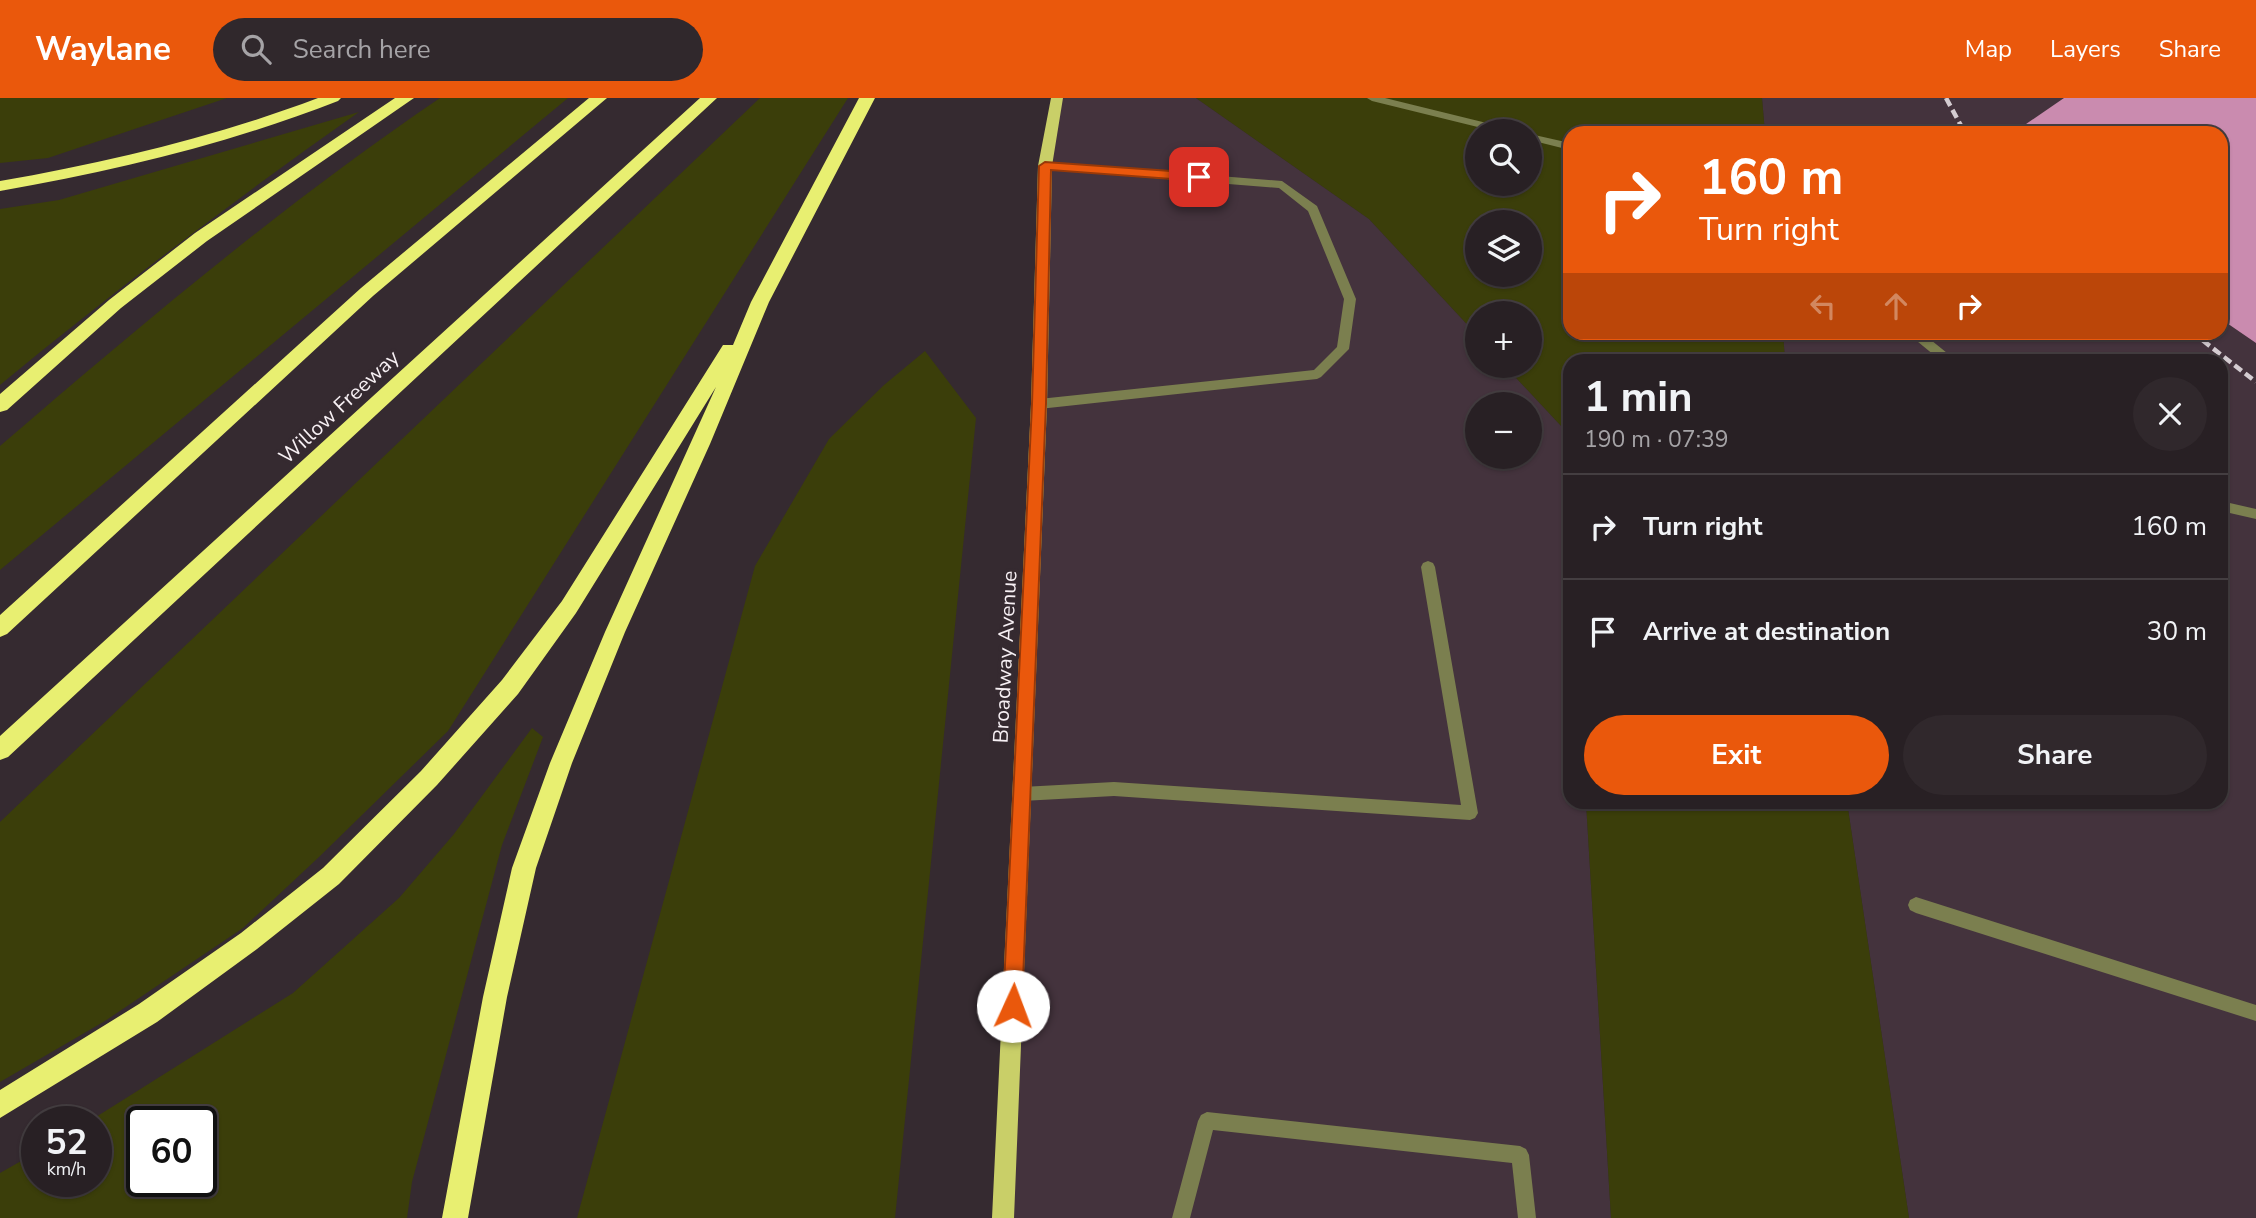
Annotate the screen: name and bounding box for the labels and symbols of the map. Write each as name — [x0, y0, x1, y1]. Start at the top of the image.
pin — [1169, 147, 1229, 207]
street label: Willow Freeway — [273, 344, 405, 470]
street label: Broadway Avenue — [986, 570, 1024, 744]
position arrow — [976, 969, 1050, 1043]
speed limit sign: 60 — [126, 1106, 217, 1197]

